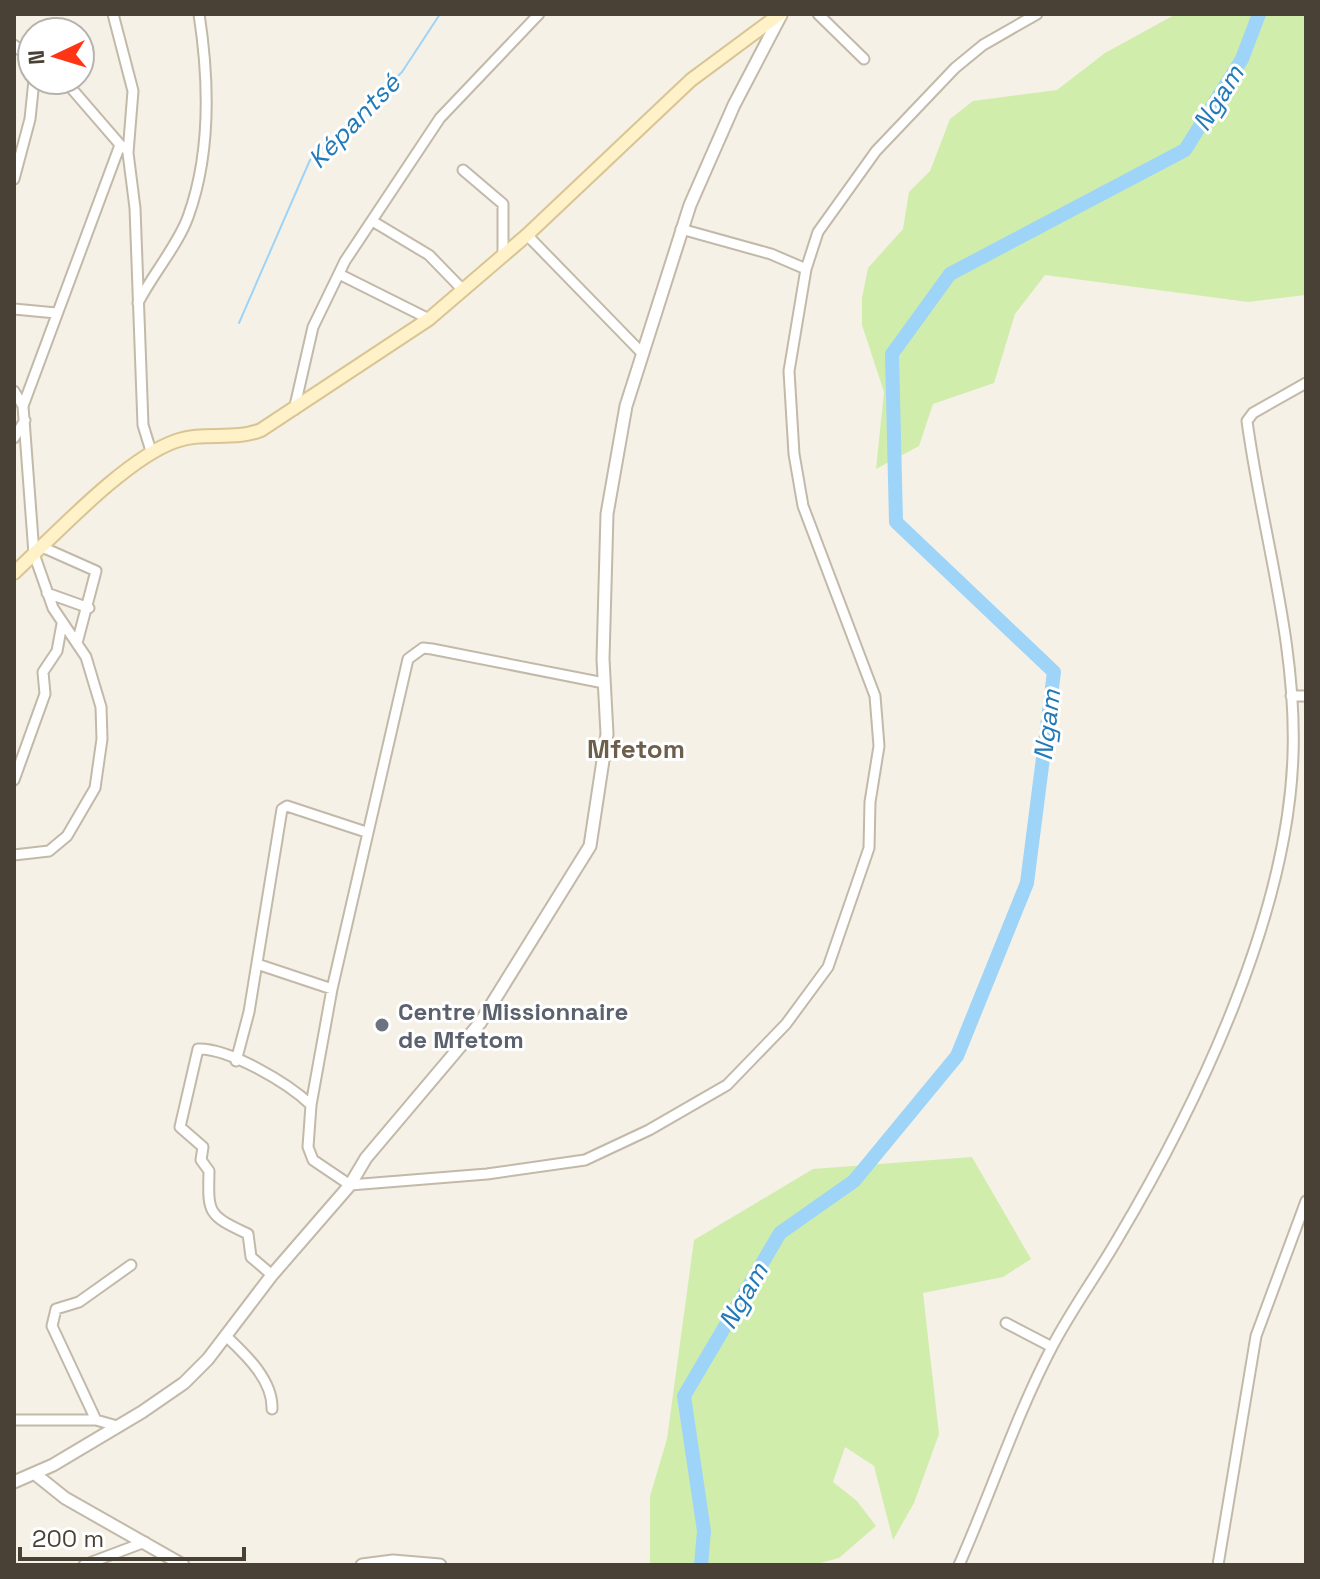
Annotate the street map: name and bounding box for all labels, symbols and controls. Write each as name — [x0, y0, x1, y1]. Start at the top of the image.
north arrow — [16, 16, 96, 96]
text: N — [22, 49, 51, 66]
water label: Ngam — [1185, 58, 1252, 137]
water label: Képantsé — [300, 65, 409, 176]
water label: Ngam — [1026, 687, 1068, 762]
district label: Mfetom — [587, 732, 685, 766]
place label: Centre Missionnaire de Mfetom — [398, 996, 628, 1055]
marker: Centre Missionnaire de Mfetom — [373, 1016, 391, 1034]
water label: Ngam — [710, 1256, 776, 1335]
scale bar — [20, 1511, 244, 1561]
text: 200 m — [32, 1523, 104, 1554]

